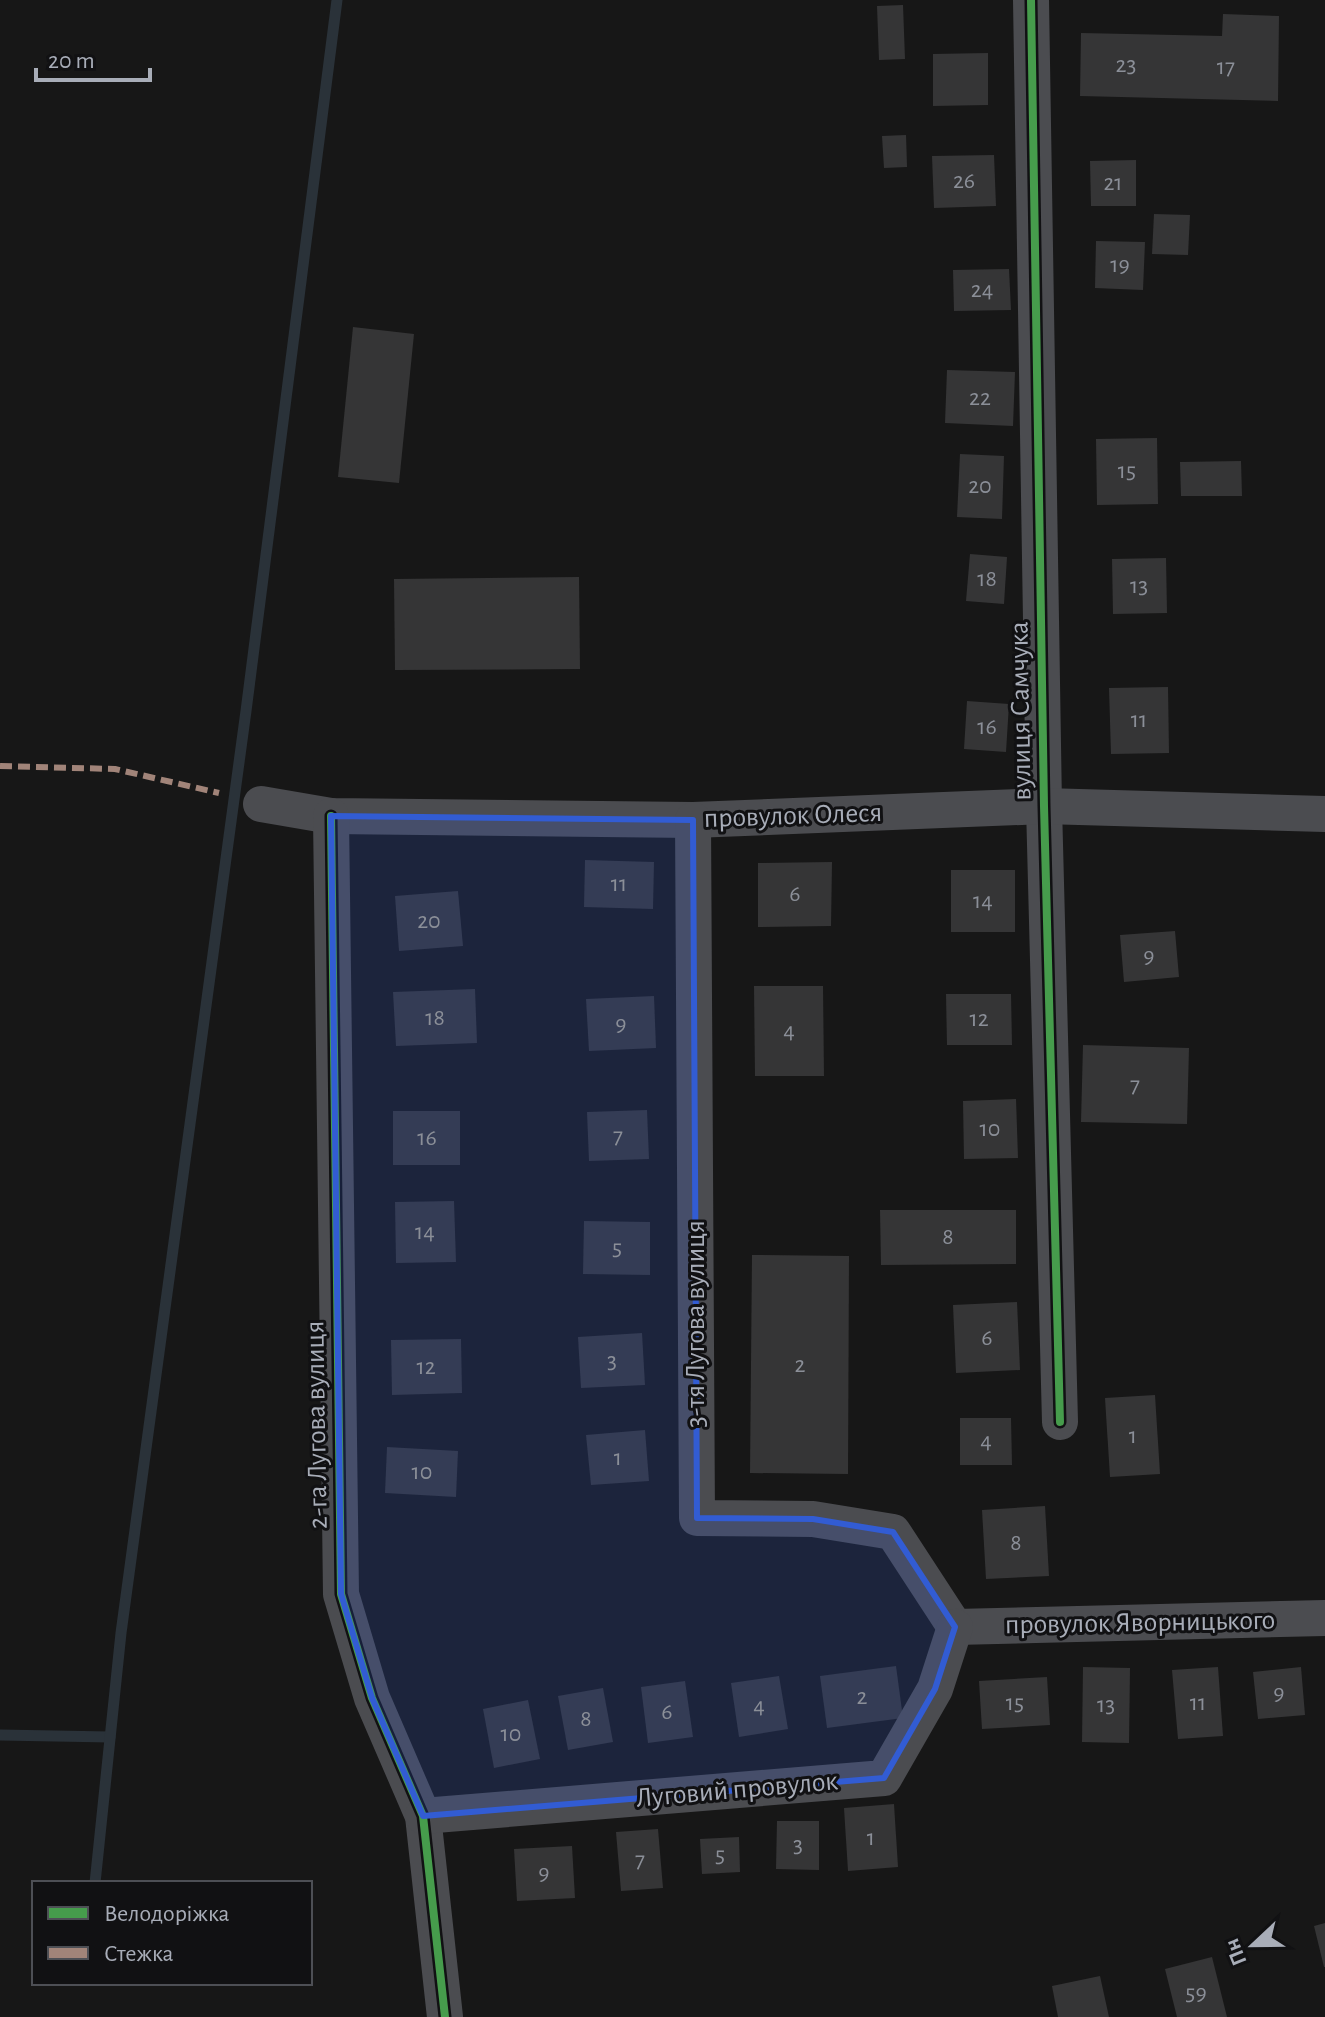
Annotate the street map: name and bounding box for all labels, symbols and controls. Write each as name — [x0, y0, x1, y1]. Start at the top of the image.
scale bar — [36, 32, 150, 82]
text: 20 m — [48, 49, 95, 73]
house number: 23 — [1116, 53, 1136, 77]
house number: 17 — [1217, 55, 1235, 79]
house number: 26 — [953, 169, 975, 193]
house number: 21 — [1103, 171, 1123, 195]
house number: 19 — [1110, 253, 1130, 277]
house number: 24 — [971, 278, 993, 302]
house number: 22 — [969, 386, 991, 410]
house number: 15 — [1118, 459, 1136, 483]
house number: 20 — [968, 474, 992, 498]
house number: 18 — [977, 567, 997, 591]
house number: 13 — [1130, 574, 1148, 598]
street label: вулиця Самчука — [1005, 621, 1037, 801]
house number: 11 — [1131, 708, 1147, 732]
house number: 16 — [977, 715, 997, 739]
street label: провулок Олеся — [703, 799, 883, 833]
house number: 11 — [611, 872, 627, 896]
house number: 6 — [789, 882, 801, 906]
house number: 14 — [973, 889, 993, 913]
house number: 20 — [417, 909, 441, 933]
house number: 9 — [1143, 944, 1155, 968]
house number: 18 — [425, 1006, 445, 1030]
house number: 12 — [969, 1007, 989, 1031]
house number: 9 — [615, 1012, 627, 1036]
house number: 4 — [783, 1019, 795, 1043]
house number: 7 — [1130, 1073, 1140, 1097]
house number: 10 — [980, 1117, 1000, 1141]
house number: 7 — [613, 1124, 623, 1148]
house number: 16 — [417, 1126, 437, 1150]
house number: 14 — [415, 1220, 435, 1244]
street label: 3-тя Лугова вулиця — [682, 1220, 710, 1428]
house number: 8 — [942, 1225, 954, 1249]
house number: 5 — [612, 1236, 622, 1260]
street label: 2-га Лугова вулиця — [301, 1320, 333, 1530]
house number: 6 — [981, 1326, 993, 1350]
house number: 3 — [607, 1349, 617, 1373]
house number: 2 — [795, 1353, 806, 1377]
house number: 12 — [416, 1355, 436, 1379]
house number: 1 — [1129, 1424, 1137, 1448]
house number: 4 — [980, 1429, 992, 1453]
house number: 1 — [614, 1446, 622, 1470]
house number: 10 — [412, 1460, 432, 1484]
house number: 8 — [1010, 1531, 1022, 1555]
street label: провулок Яворницького — [1004, 1607, 1276, 1639]
house number: 9 — [1273, 1681, 1285, 1705]
house number: 2 — [857, 1685, 868, 1709]
house number: 15 — [1006, 1691, 1024, 1715]
house number: 11 — [1190, 1691, 1206, 1715]
house number: 13 — [1097, 1693, 1115, 1717]
house number: 4 — [753, 1694, 765, 1718]
house number: 6 — [661, 1700, 673, 1724]
house number: 8 — [580, 1707, 592, 1731]
house number: 10 — [501, 1722, 521, 1746]
street label: Луговий провулок — [635, 1767, 839, 1813]
house number: 1 — [867, 1826, 875, 1850]
house number: 3 — [793, 1833, 803, 1857]
house number: 5 — [715, 1843, 725, 1867]
house number: 7 — [635, 1848, 645, 1872]
house number: 9 — [538, 1861, 550, 1885]
legend — [32, 1881, 312, 1985]
text: Велодоріжка — [104, 1902, 229, 1926]
north arrow — [1213, 1905, 1293, 1985]
text: Пн — [1220, 1936, 1251, 1969]
text: Стежка — [104, 1942, 173, 1966]
house number: 59 — [1185, 1981, 1207, 2005]

